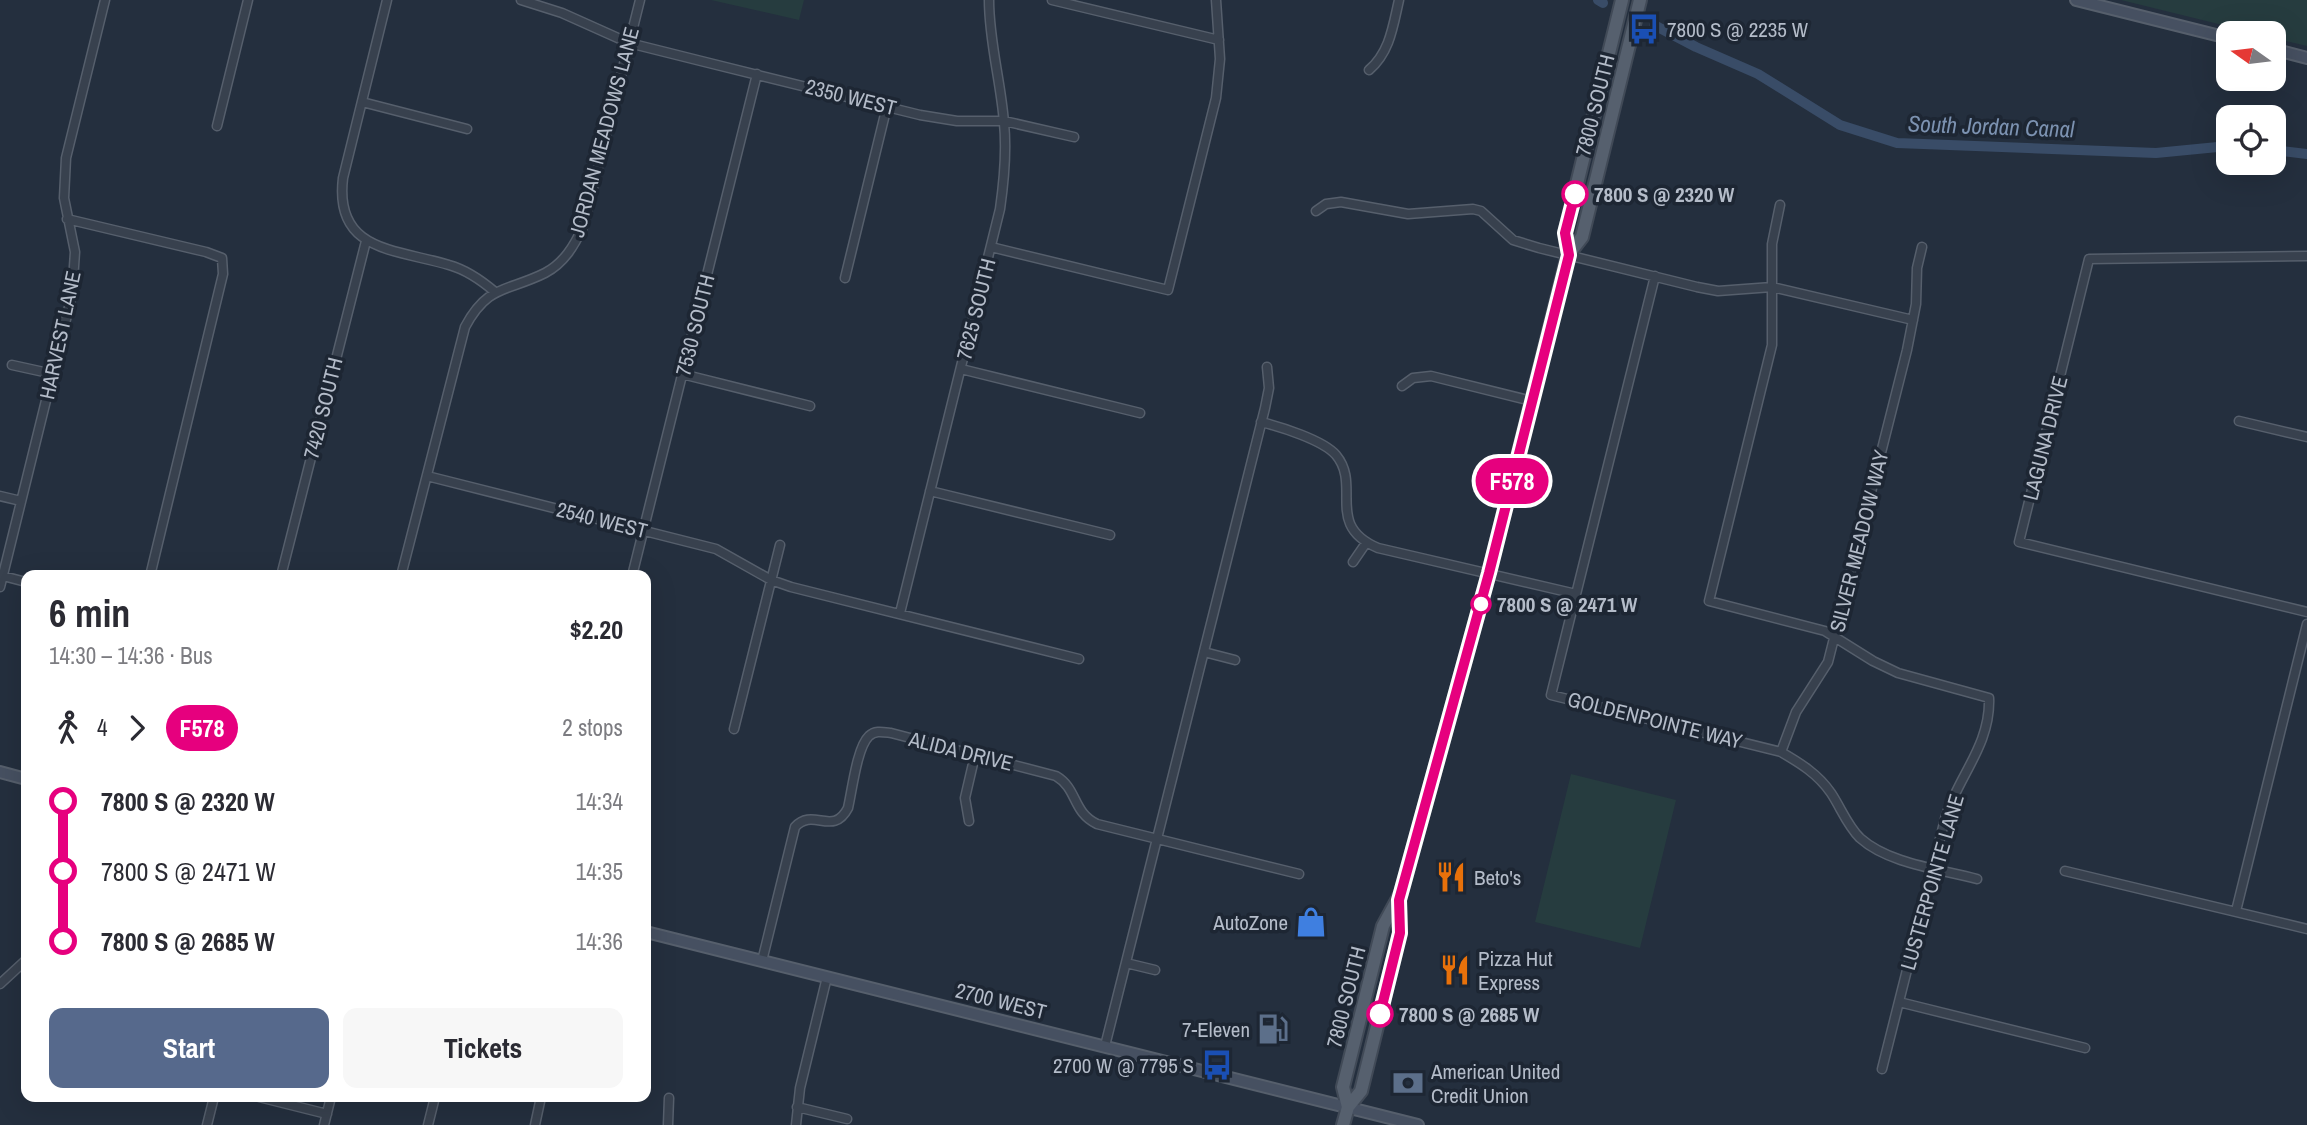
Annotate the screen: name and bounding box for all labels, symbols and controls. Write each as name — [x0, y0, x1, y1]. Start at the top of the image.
bus stop icon: 7800 S @ 2235 W — [1627, 12, 1661, 46]
place label: 7800 S @ 2235 W — [1667, 15, 1809, 44]
north arrow — [2216, 21, 2286, 91]
map controls — [2216, 21, 2286, 175]
street label: JORDAN MEADOWS LANE — [562, 24, 646, 240]
street label: 7800 SOUTH — [1568, 51, 1622, 159]
street label: 2350 WEST — [802, 72, 900, 122]
button: locate — [2216, 105, 2286, 175]
water label: South Jordan Canal — [1907, 108, 2076, 144]
place label: 7800 S @ 2320 W — [1594, 180, 1735, 209]
marker: 7800 S @ 2320 W — [1562, 181, 1588, 207]
street label: 7625 SOUTH — [949, 255, 1003, 363]
street label: HARVEST LANE — [32, 268, 88, 402]
street label: 7530 SOUTH — [668, 271, 722, 379]
street label: 7420 SOUTH — [296, 354, 350, 462]
street label: LAGUNA DRIVE — [2016, 373, 2074, 503]
street label: SILVER MEADOW WAY — [1822, 447, 1896, 635]
line badge: F578 — [1463, 458, 1561, 504]
text: F578 — [1490, 465, 1534, 497]
street label: 2540 WEST — [553, 495, 651, 545]
text: 6 min — [49, 588, 130, 639]
place label: 7800 S @ 2471 W — [1497, 590, 1638, 619]
marker: 7800 S @ 2471 W — [1471, 594, 1491, 614]
text: $2.20 — [570, 612, 623, 647]
text: 14:30 – 14:36 · Bus — [49, 640, 213, 671]
street label: GOLDENPOINTE WAY — [1565, 684, 1746, 756]
icon: walk — [49, 709, 87, 747]
icon: forward — [118, 709, 156, 747]
text: 4 — [97, 712, 108, 743]
text: F578 — [180, 712, 224, 744]
text: 2 stops — [562, 712, 623, 743]
street label: ALIDA DRIVE — [905, 724, 1016, 778]
text: 7800 S @ 2320 W — [101, 784, 275, 819]
text: 14:34 — [576, 786, 623, 817]
street label: LUSTERPOINTE LANE — [1893, 791, 1971, 973]
text: 7800 S @ 2471 W — [101, 854, 276, 889]
text: 14:35 — [576, 856, 623, 887]
restaurant icon: Beto's — [1434, 860, 1468, 894]
place label: Beto's — [1474, 863, 1521, 892]
shop icon: AutoZone — [1294, 905, 1328, 939]
place label: AutoZone — [1212, 908, 1288, 937]
text: 7800 S @ 2685 W — [101, 924, 275, 959]
text: 14:36 — [576, 926, 623, 957]
street label: 7800 SOUTH — [1319, 943, 1373, 1051]
place label: Pizza Hut Express — [1478, 944, 1553, 997]
restaurant icon: Pizza Hut Express — [1438, 953, 1472, 987]
street label: 2700 WEST — [952, 976, 1050, 1026]
place label: 7800 S @ 2685 W — [1399, 1000, 1540, 1029]
marker: 7800 S @ 2685 W — [1367, 1001, 1393, 1027]
button: Start — [49, 1008, 329, 1088]
button: Tickets — [343, 1008, 623, 1088]
fuel station icon: 7-Eleven — [1256, 1012, 1290, 1046]
place label: 7-Eleven — [1182, 1015, 1250, 1044]
bus stop icon: 2700 W @ 7795 S — [1200, 1048, 1234, 1082]
place label: 2700 W @ 7795 S — [1053, 1051, 1194, 1080]
place label: American United Credit Union — [1430, 1057, 1560, 1110]
bank icon: American United Credit Union — [1391, 1066, 1425, 1100]

